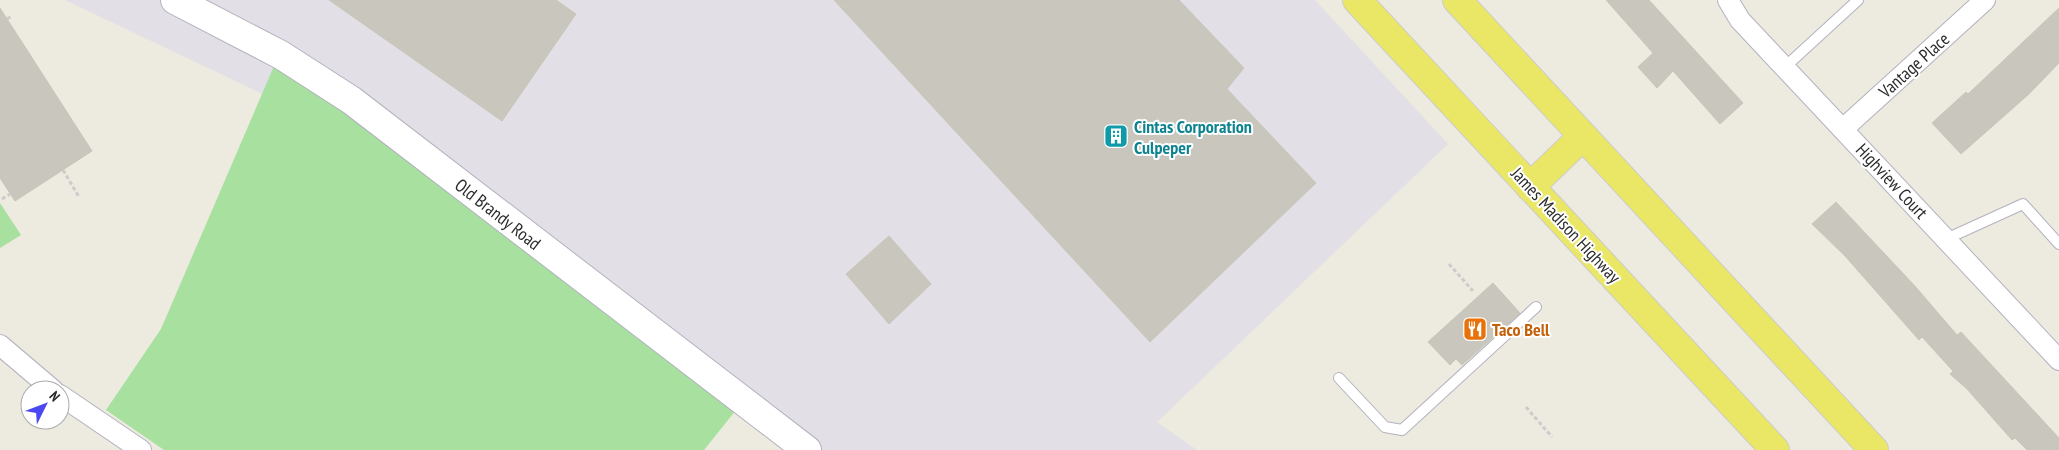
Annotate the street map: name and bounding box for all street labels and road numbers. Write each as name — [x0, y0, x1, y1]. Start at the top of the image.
street label: Vantage Place — [1873, 27, 1954, 103]
street label: Highview Court — [1851, 138, 1933, 224]
street label: James Madison Highway — [1506, 161, 1626, 288]
street label: Old Brandy Road — [450, 173, 546, 255]

